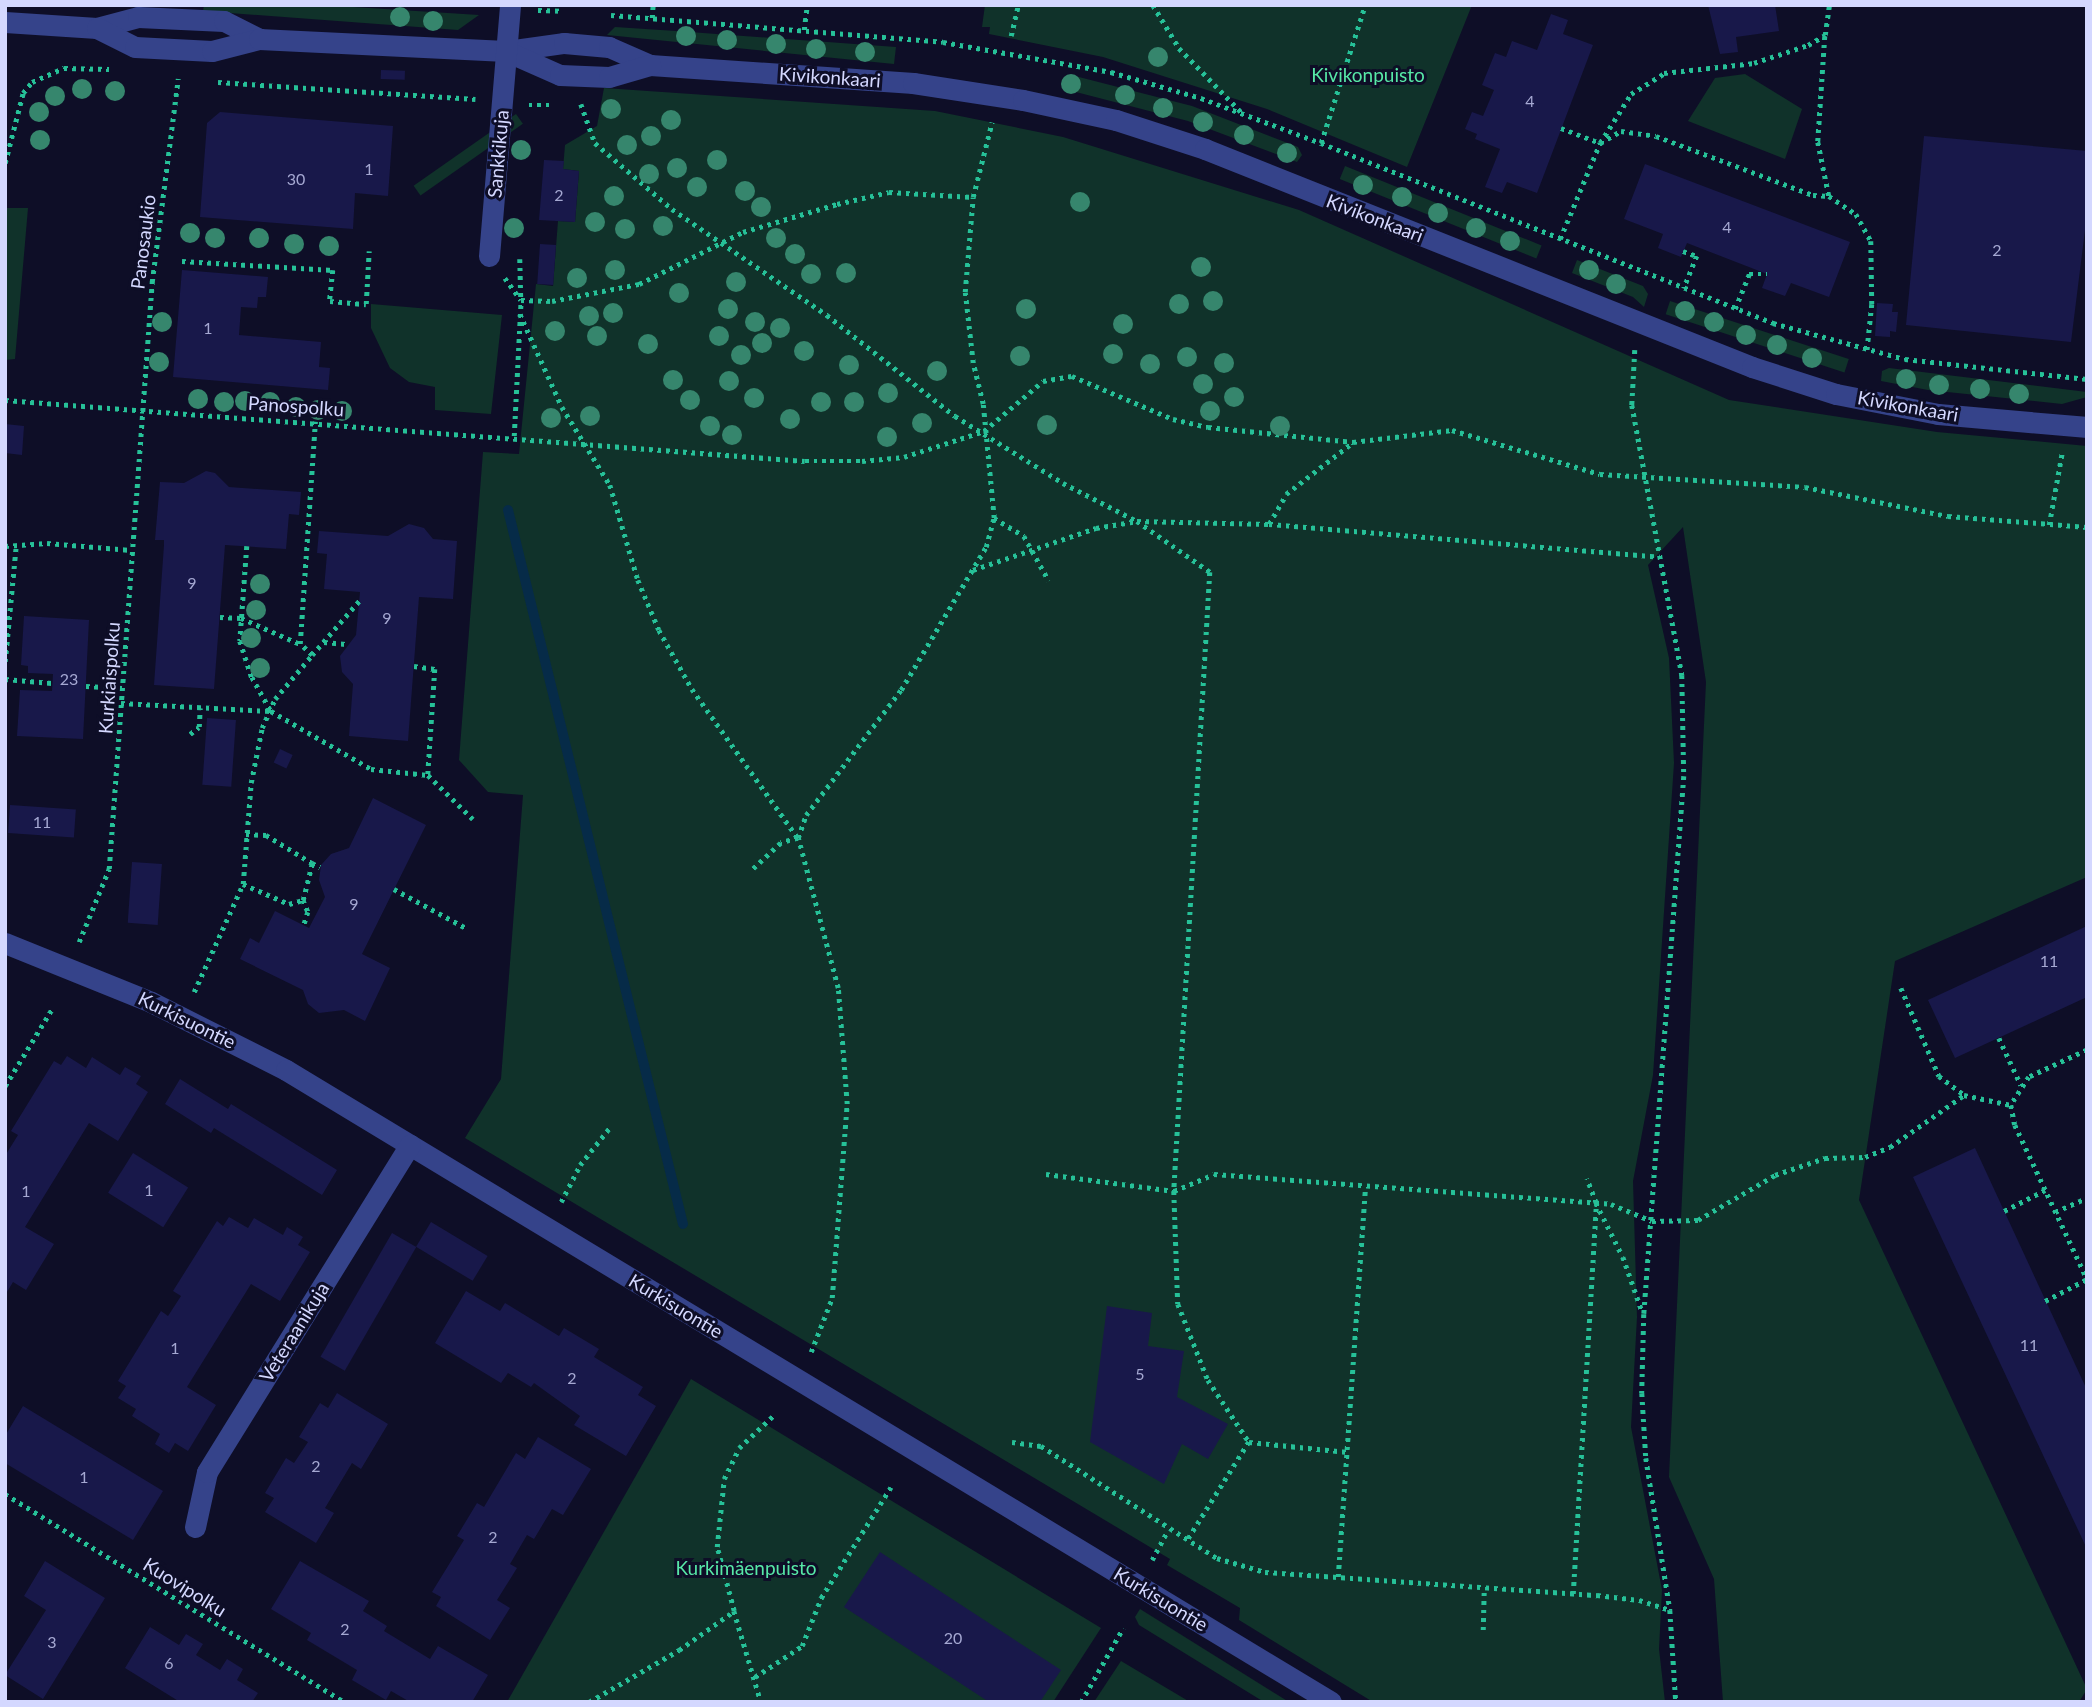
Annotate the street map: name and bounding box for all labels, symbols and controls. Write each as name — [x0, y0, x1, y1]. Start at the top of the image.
street label: Kivikonkaari — [778, 62, 882, 92]
park label: Kivikonpuisto — [1311, 64, 1425, 86]
house number: 4 — [1525, 91, 1535, 111]
street label: Sankkikuja — [483, 109, 513, 199]
house number: 1 — [364, 159, 374, 179]
house number: 30 — [287, 169, 305, 189]
house number: 2 — [554, 185, 564, 205]
street label: Kivikonkaari — [1323, 189, 1427, 247]
street label: Panosaukio — [126, 193, 160, 291]
house number: 4 — [1722, 217, 1732, 237]
house number: 2 — [1992, 240, 2002, 260]
house number: 1 — [203, 318, 213, 338]
street label: Kivikonkaari — [1856, 386, 1960, 426]
street label: Panospolku — [247, 391, 345, 421]
house number: 9 — [187, 573, 197, 593]
house number: 9 — [382, 608, 392, 628]
street label: Kurkiaispolku — [94, 621, 124, 735]
house number: 23 — [60, 669, 78, 689]
house number: 11 — [33, 812, 51, 832]
house number: 9 — [349, 894, 359, 914]
house number: 11 — [2040, 951, 2058, 971]
street label: Kurkisuontie — [135, 987, 239, 1053]
house number: 1 — [144, 1180, 154, 1200]
house number: 1 — [21, 1181, 31, 1201]
street label: Kurkisuontie — [625, 1269, 727, 1343]
street label: Veteraanikuja — [254, 1278, 334, 1386]
house number: 11 — [2020, 1335, 2038, 1355]
house number: 1 — [170, 1338, 180, 1358]
house number: 5 — [1135, 1364, 1145, 1384]
house number: 2 — [567, 1368, 577, 1388]
house number: 2 — [311, 1456, 321, 1476]
house number: 1 — [79, 1467, 89, 1487]
house number: 2 — [488, 1527, 498, 1547]
street label: Kuovipolku — [139, 1553, 231, 1621]
park label: Kurkimäenpuisto — [675, 1557, 817, 1579]
street label: Kurkisuontie — [1110, 1562, 1212, 1636]
house number: 2 — [340, 1619, 350, 1639]
house number: 20 — [944, 1628, 962, 1648]
house number: 3 — [47, 1632, 57, 1652]
house number: 6 — [164, 1653, 174, 1673]

